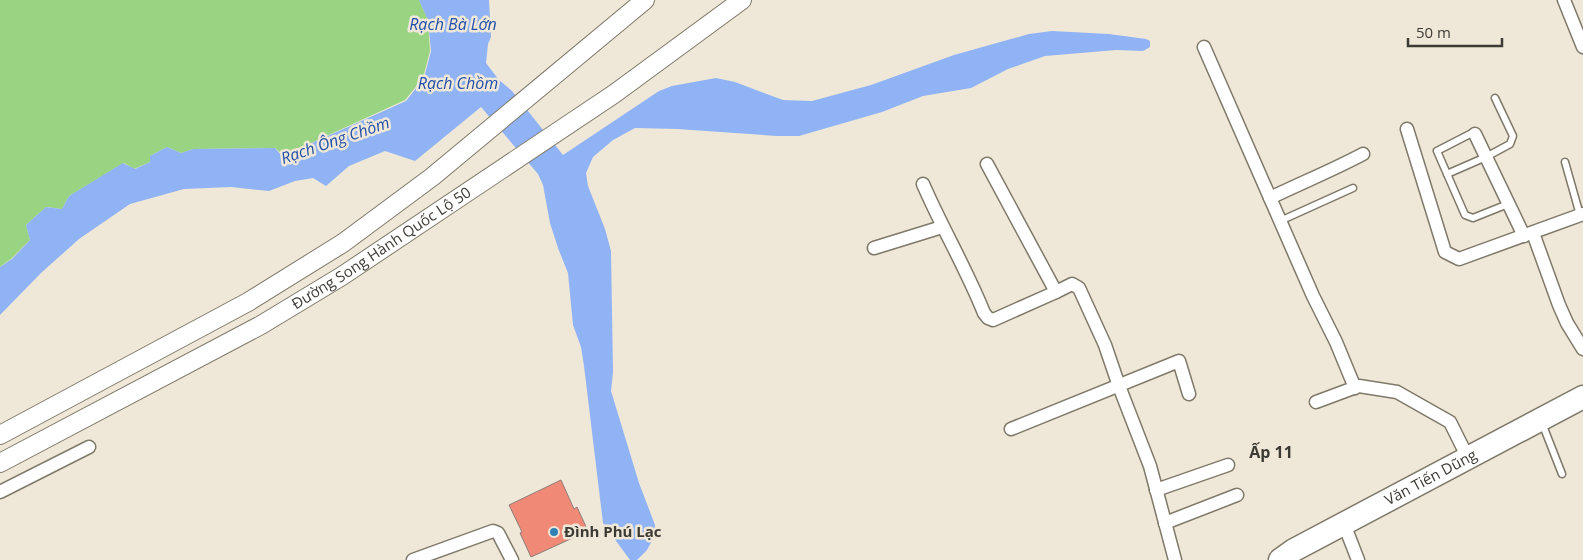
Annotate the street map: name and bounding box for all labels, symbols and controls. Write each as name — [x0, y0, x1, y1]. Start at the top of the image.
water label: Rạch Bà Lớn — [409, 13, 497, 35]
scale bar — [1408, 15, 1502, 47]
text: 50 m — [1416, 22, 1451, 42]
water label: Rạch Chồm — [418, 72, 498, 94]
water label: Rạch Ông Chồm — [278, 111, 392, 169]
street label: Đường Song Hành Quốc Lộ 50 — [287, 182, 474, 313]
district label: Ấp 11 — [1249, 441, 1293, 463]
street label: Văn Tiến Dũng — [1381, 444, 1480, 509]
place label: Đình Phú Lạc — [564, 521, 662, 541]
marker: Đình Phú Lạc — [548, 526, 560, 538]

